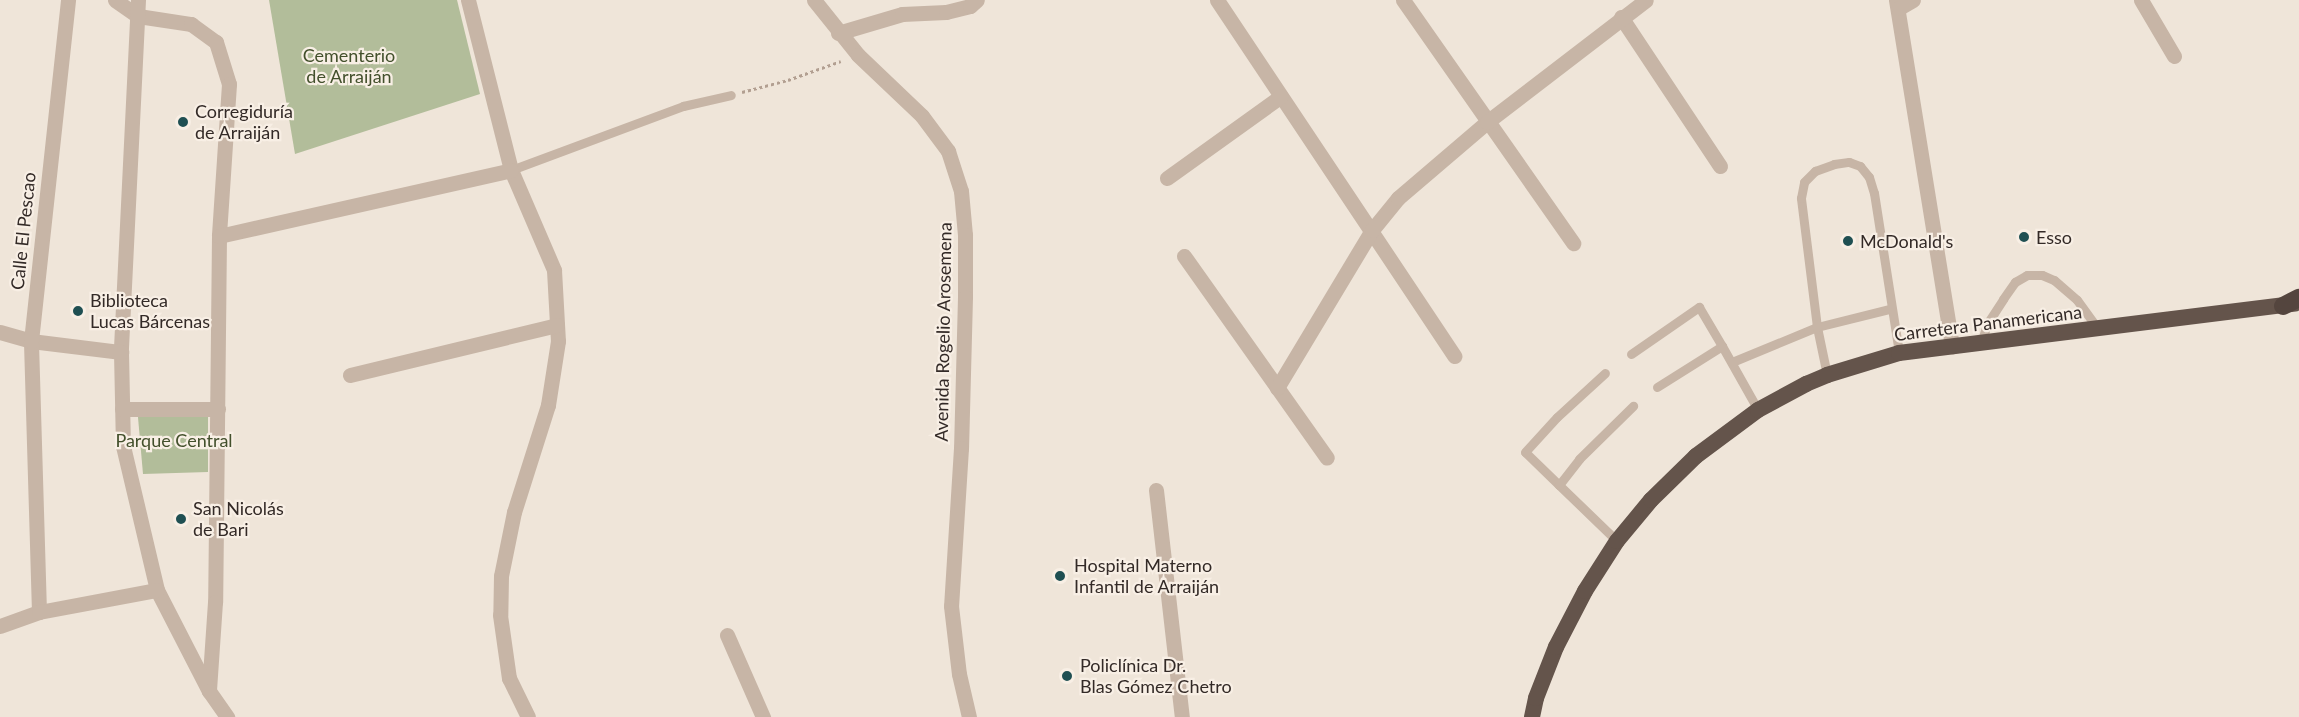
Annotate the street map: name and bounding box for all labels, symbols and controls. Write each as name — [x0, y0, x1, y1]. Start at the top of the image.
park label: Cementerio de Arraiján — [303, 45, 395, 88]
place label: Corregiduría de Arraiján — [195, 101, 293, 144]
marker: Corregiduría de Arraiján — [176, 115, 190, 129]
street label: Calle El Pescao — [6, 171, 40, 291]
street label: Avenida Rogelio Arosemena — [930, 222, 956, 442]
place label: Esso — [2036, 226, 2072, 248]
place label: McDonald's — [1860, 230, 1953, 252]
marker: Esso — [2017, 230, 2031, 244]
marker: McDonald's — [1841, 234, 1855, 248]
place label: Biblioteca Lucas Bárcenas — [90, 290, 210, 332]
street label: Carretera Panamericana — [1893, 301, 2083, 345]
marker: Biblioteca Lucas Bárcenas — [71, 304, 85, 318]
park label: Parque Central — [115, 429, 233, 451]
place label: San Nicolás de Bari — [193, 498, 284, 540]
marker: San Nicolás de Bari — [174, 512, 188, 526]
place label: Hospital Materno Infantil de Arraiján — [1074, 555, 1220, 598]
marker: Hospital Materno Infantil de Arraiján — [1051, 567, 1069, 585]
place label: Policlínica Dr. Blas Gómez Chetro — [1080, 655, 1232, 698]
marker: Policlínica Dr. Blas Gómez Chetro — [1058, 667, 1076, 685]

